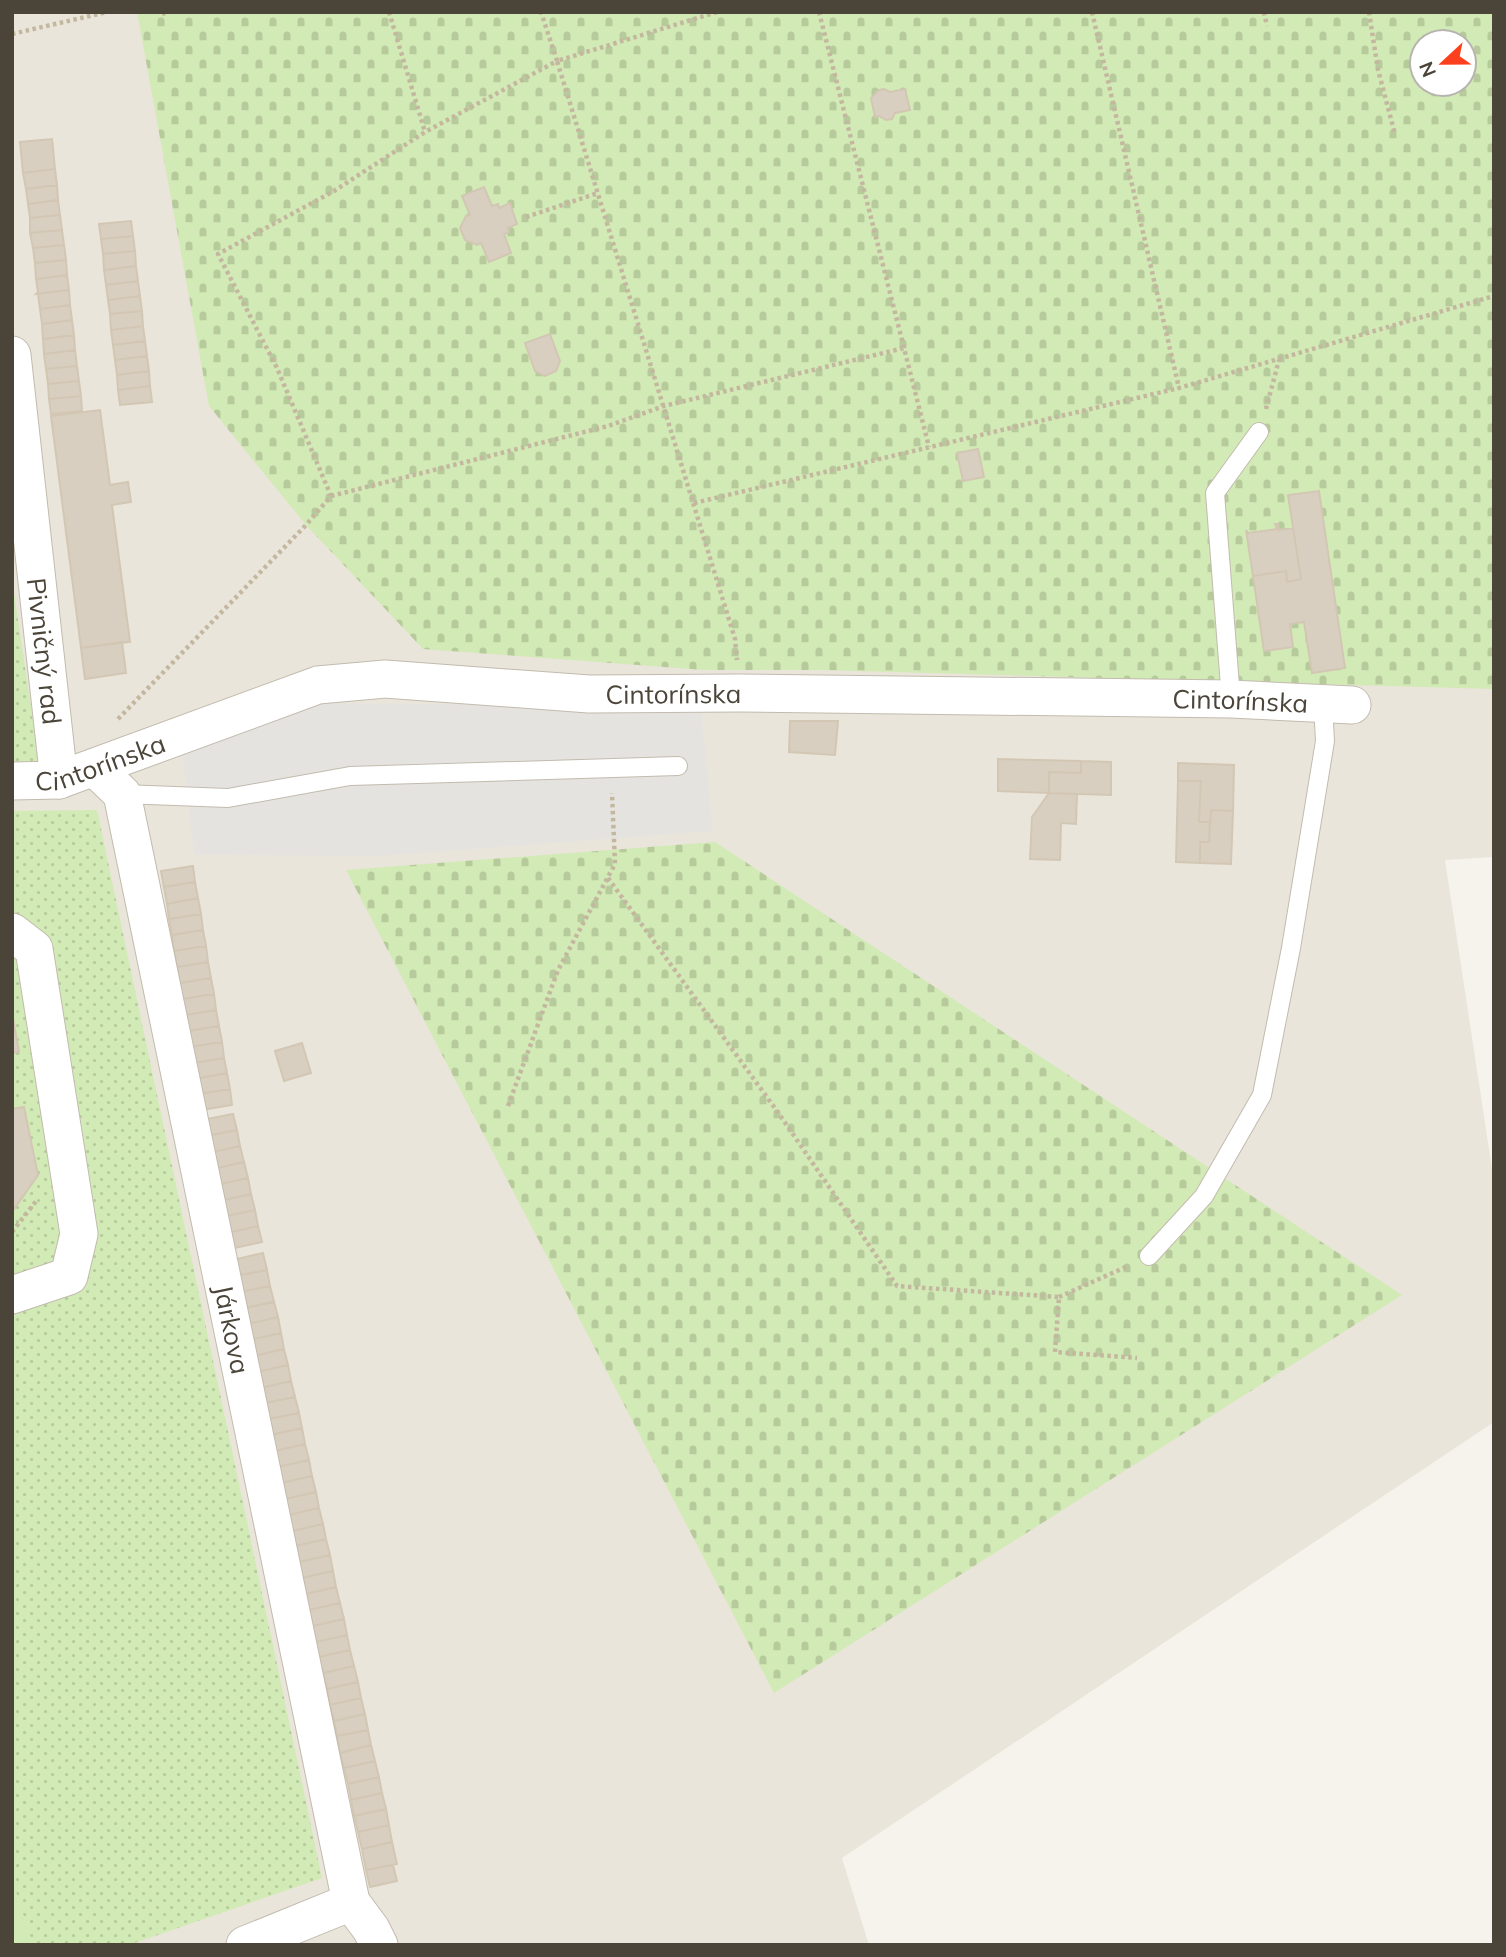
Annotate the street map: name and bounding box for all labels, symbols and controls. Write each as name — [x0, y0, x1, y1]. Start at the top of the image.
north arrow — [1408, 28, 1478, 98]
text: N — [1413, 58, 1441, 81]
street label: Pivničný rad — [20, 576, 69, 726]
street label: Cintorínska — [605, 676, 741, 710]
street label: Cintorínska — [1172, 682, 1309, 719]
street label: Cintorínska — [35, 726, 170, 797]
street label: Járkova — [207, 1282, 258, 1377]

